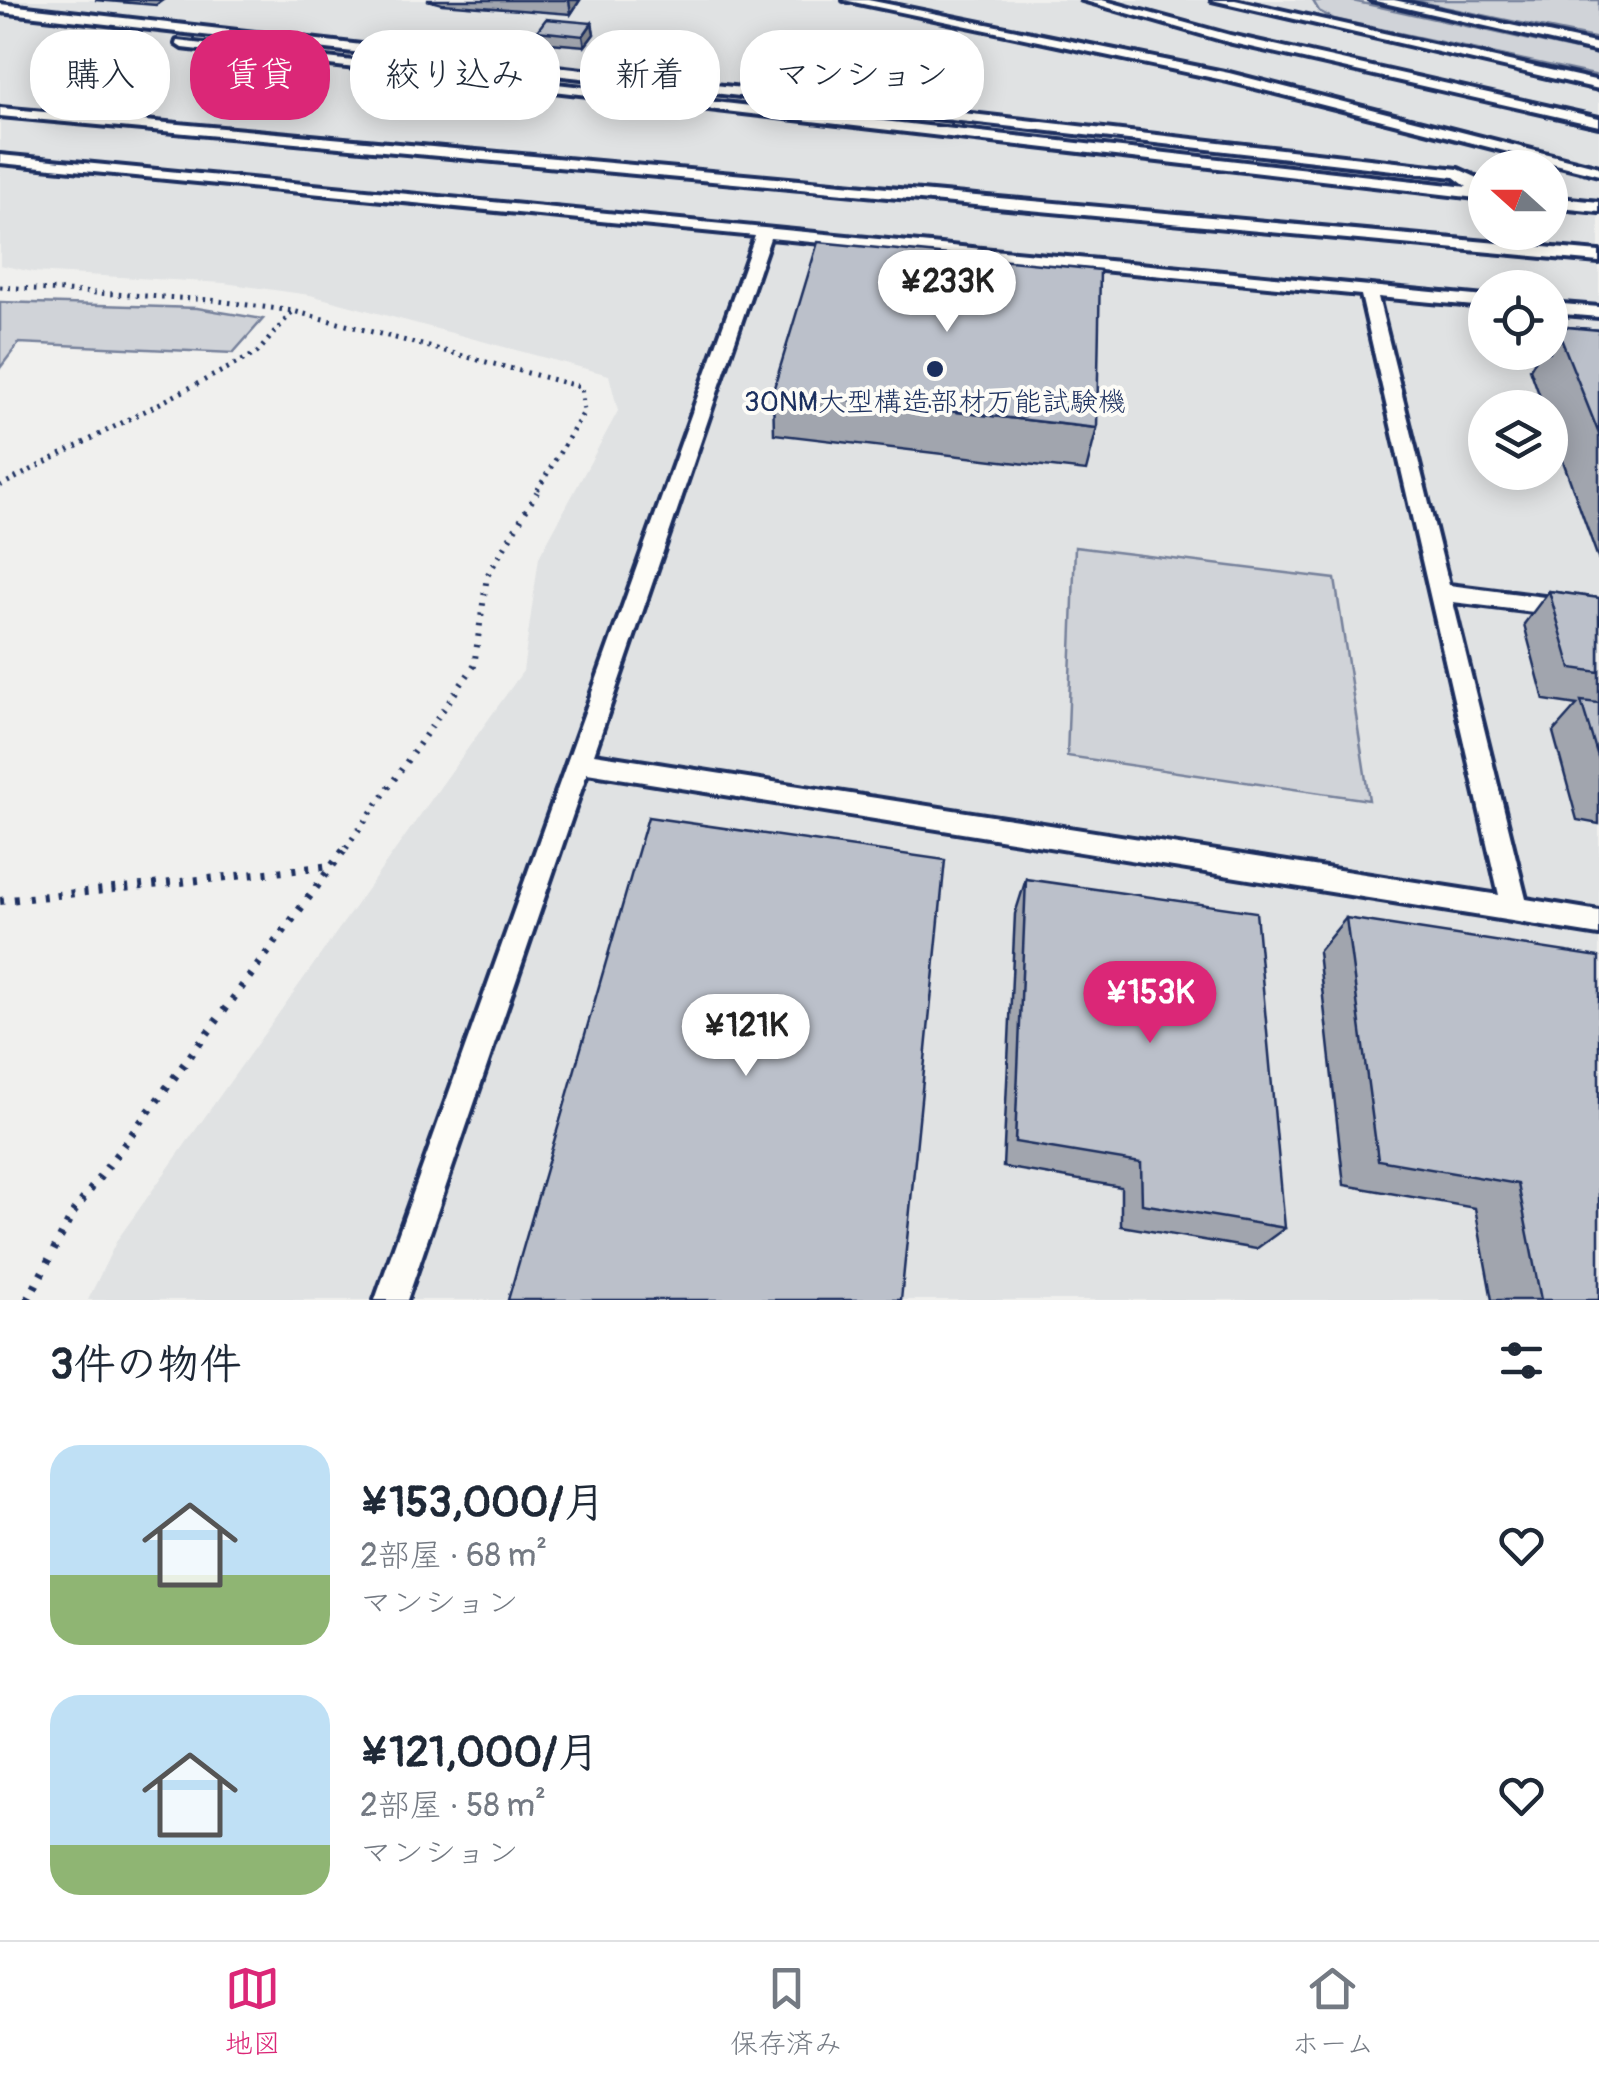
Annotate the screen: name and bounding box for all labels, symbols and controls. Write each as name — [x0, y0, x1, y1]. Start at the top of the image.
chip: 購入 — [30, 30, 170, 120]
chip: 賃貸 — [190, 30, 330, 120]
chip: 絞り込み — [350, 30, 560, 120]
chip: 新着 — [580, 30, 720, 120]
chip: マンション — [740, 30, 984, 120]
north arrow — [1468, 150, 1568, 250]
map controls — [1468, 150, 1568, 490]
pin: ¥233K — [877, 250, 1017, 335]
text: ¥233K — [900, 262, 994, 302]
button: locate — [1468, 270, 1568, 370]
marker: 30NM大型構造部材万能試験機 — [924, 358, 946, 380]
place label: 30NM大型構造部材万能試験機 — [744, 385, 1126, 420]
button: layers — [1468, 390, 1568, 490]
pin: ¥153K — [1080, 961, 1220, 1046]
text: ¥153K — [1105, 973, 1195, 1013]
pin: ¥121K — [676, 994, 816, 1079]
text: ¥121K — [704, 1006, 788, 1046]
icon: filters — [1494, 1333, 1549, 1388]
text: 3件の物件 — [50, 1339, 241, 1391]
text: ¥153,000/月 — [360, 1477, 606, 1529]
icon: home — [130, 1485, 250, 1605]
icon: heart — [1494, 1518, 1549, 1573]
text: 2部屋 · 68 m² — [360, 1536, 547, 1576]
text: マンション — [360, 1583, 519, 1623]
text: ¥121,000/月 — [360, 1727, 599, 1779]
icon: home — [130, 1735, 250, 1855]
icon: heart — [1494, 1768, 1549, 1823]
text: 2部屋 · 58 m² — [360, 1786, 546, 1826]
text: マンション — [360, 1833, 519, 1873]
tab: 地図 — [225, 1961, 281, 2062]
tab: 保存済み — [730, 1961, 842, 2062]
tab: ホーム — [1291, 1961, 1374, 2062]

